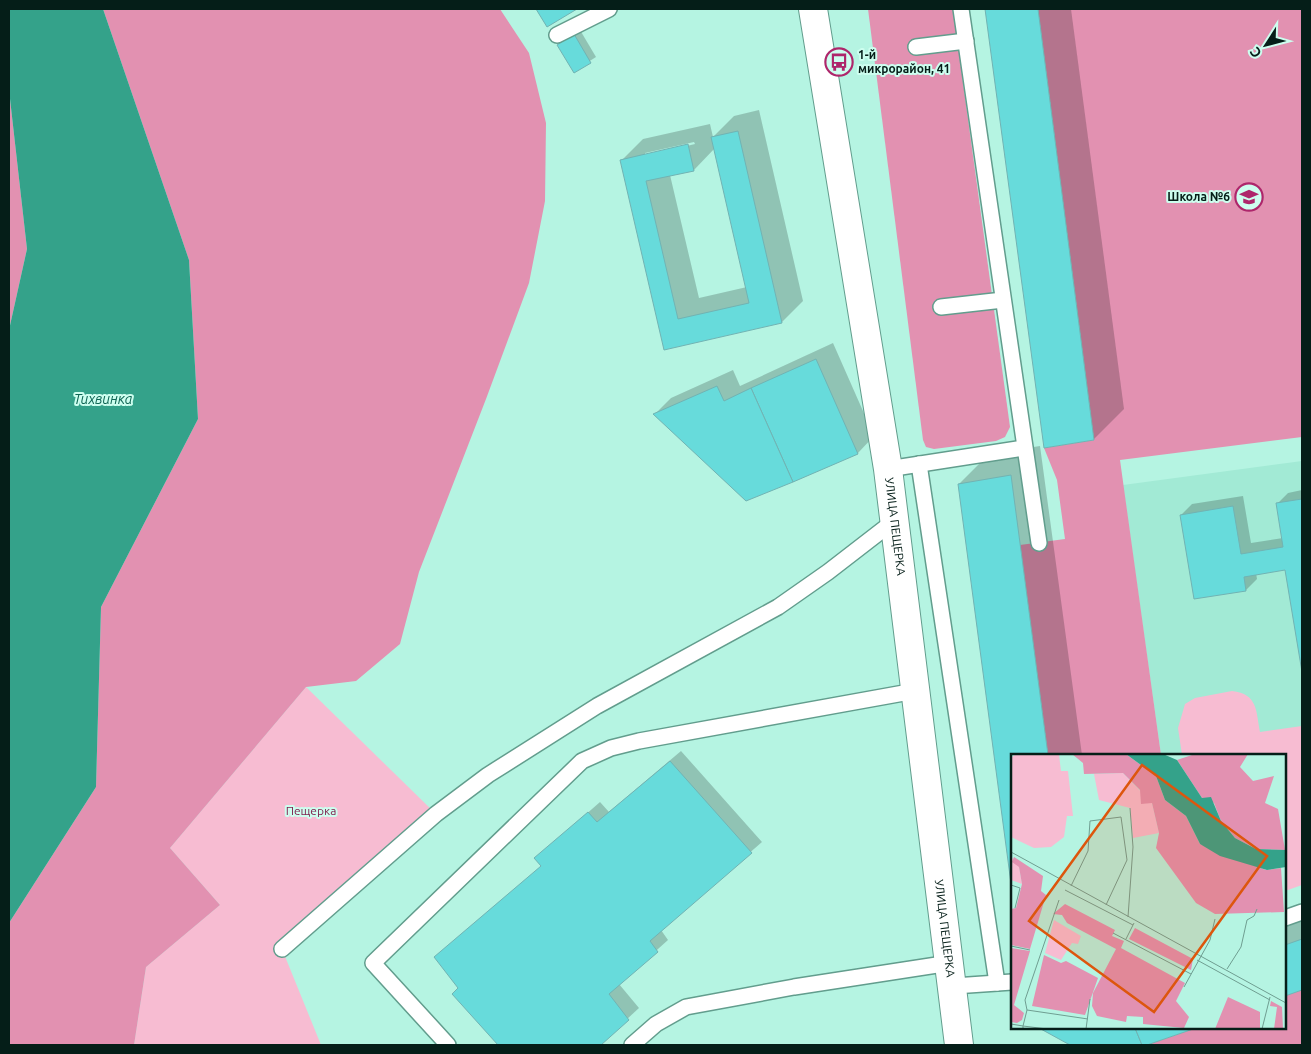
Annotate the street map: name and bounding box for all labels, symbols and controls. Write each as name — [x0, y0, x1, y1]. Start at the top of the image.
north arrow — [1241, 20, 1291, 70]
text: С — [1246, 44, 1265, 61]
bus stop icon: 1-й микрорайон, 41 — [824, 47, 854, 77]
place label: 1-й микрорайон, 41 — [858, 48, 950, 75]
school or university icon: Школа №6 — [1234, 182, 1264, 212]
place label: Школа №6 — [1167, 190, 1230, 203]
water label: Тихвинка — [74, 391, 133, 407]
street label: УЛИЦА ПЕЩЕРКА — [883, 477, 908, 576]
inset map — [1011, 754, 1286, 1029]
park label: Пещерка — [286, 804, 336, 817]
street label: УЛИЦА ПЕЩЕРКА — [933, 879, 958, 978]

